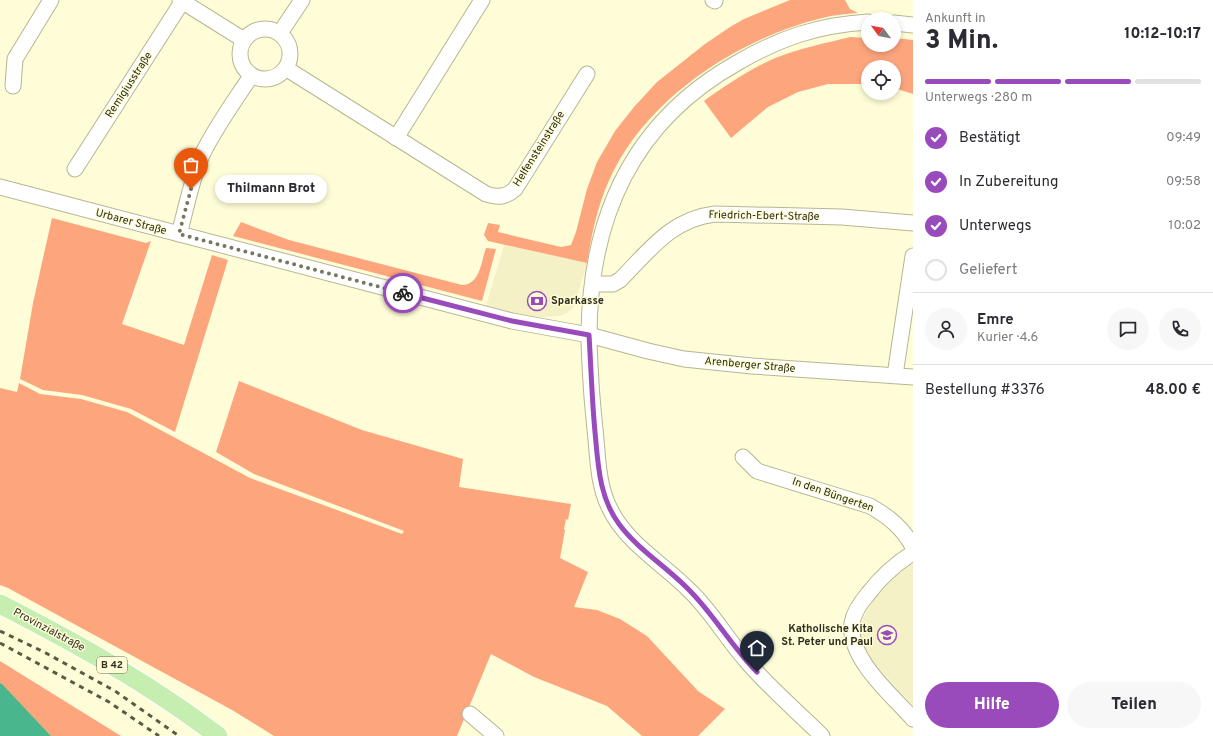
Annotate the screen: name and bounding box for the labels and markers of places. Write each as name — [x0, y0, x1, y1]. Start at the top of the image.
pin — [174, 148, 208, 189]
callout: Thilmann Brot — [215, 175, 327, 203]
bank icon: Sparkasse — [526, 290, 548, 312]
place label: Sparkasse — [551, 294, 604, 308]
place label: Katholische Kita St. Peter und Paul — [781, 622, 873, 649]
school or university icon: Katholische Kita St. Peter und Paul — [876, 624, 898, 646]
pin — [740, 631, 774, 672]

